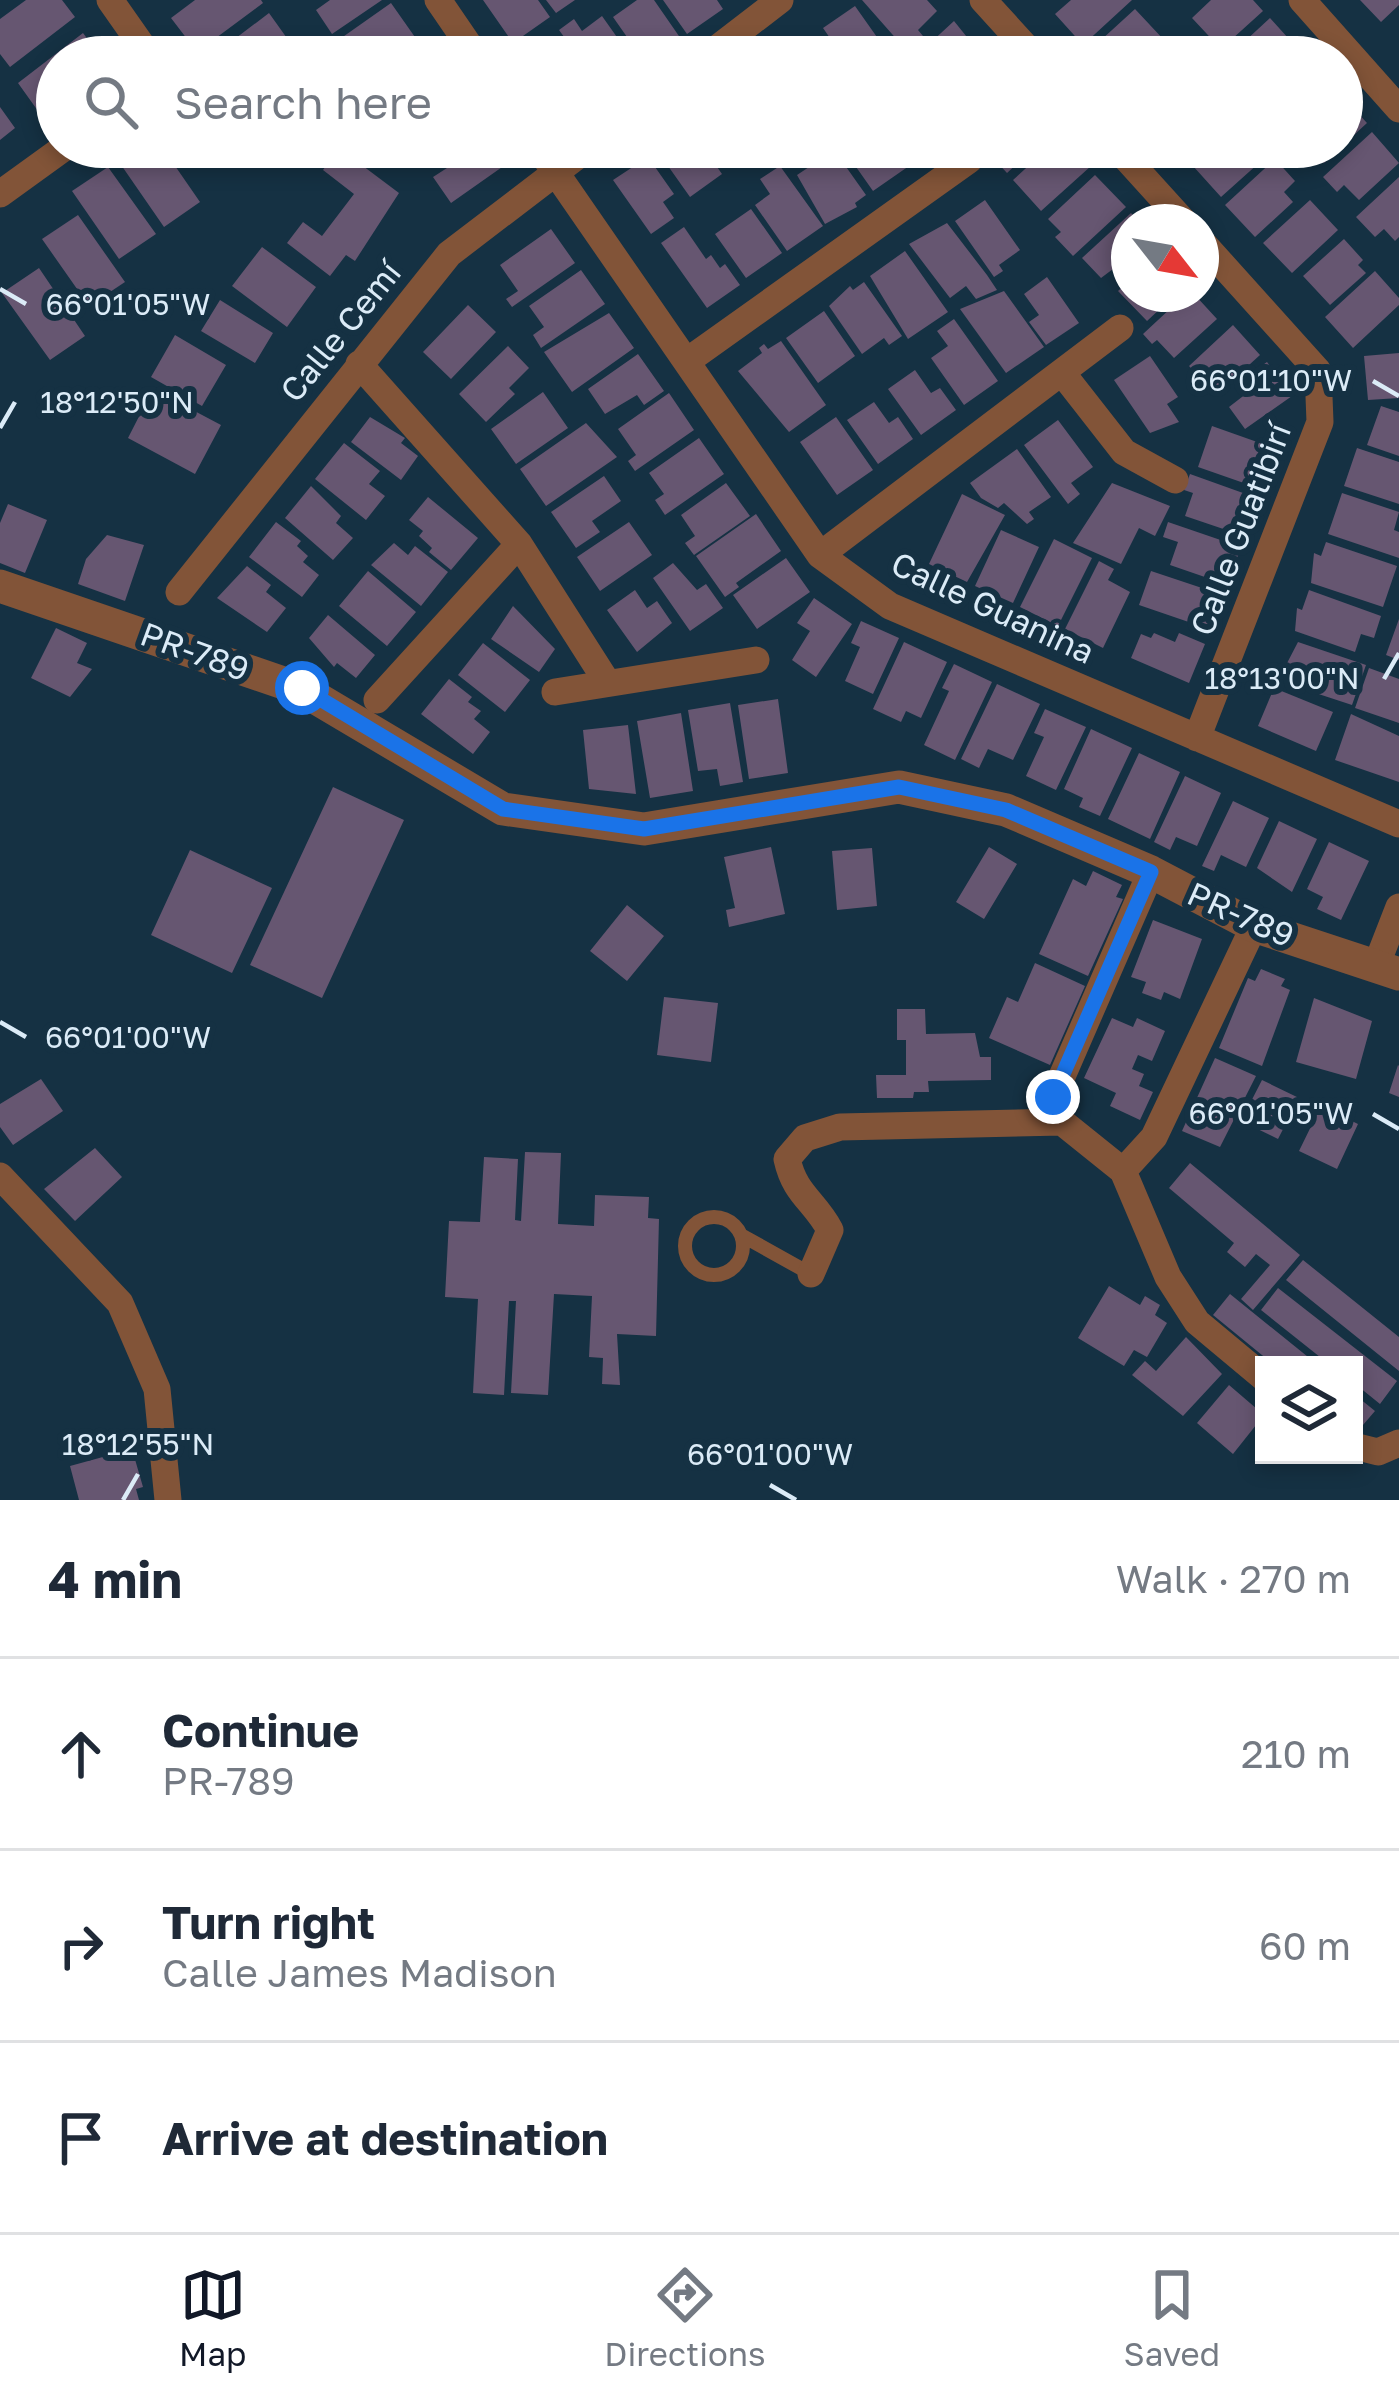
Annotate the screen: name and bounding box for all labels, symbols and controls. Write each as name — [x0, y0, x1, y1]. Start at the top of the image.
search box — [36, 36, 1363, 168]
icon: search — [78, 69, 144, 135]
text: Search here — [174, 75, 432, 129]
north arrow — [1111, 204, 1219, 312]
street label: Calle Cemí — [272, 251, 410, 409]
text: 66°01'05"W — [46, 286, 210, 322]
text: 66°01'10"W — [1190, 362, 1352, 398]
text: 18°12'50"N — [40, 384, 194, 420]
street label: Calle Guatibirí — [1182, 416, 1299, 640]
street label: Calle Guanina — [885, 543, 1101, 671]
street label: PR-789 — [136, 613, 254, 689]
text: 18°13'00"N — [1205, 660, 1359, 696]
route start — [275, 661, 329, 715]
street label: PR-789 — [1182, 873, 1300, 955]
text: 66°01'00"W — [45, 1019, 211, 1055]
route end — [1026, 1070, 1080, 1124]
text: 66°01'05"W — [1189, 1095, 1353, 1131]
map controls — [1255, 1356, 1363, 1464]
button: layers — [1255, 1356, 1363, 1464]
text: 18°12'55"N — [62, 1426, 214, 1462]
text: 66°01'00"W — [687, 1436, 853, 1472]
text: 4 min — [48, 1548, 182, 1609]
text: Walk · 270 m — [1116, 1555, 1351, 1602]
text: Continue — [162, 1703, 359, 1757]
icon: ahead — [48, 1721, 114, 1787]
text: 210 m — [1241, 1730, 1351, 1777]
text: PR-789 — [162, 1757, 295, 1804]
text: Turn right — [162, 1895, 375, 1949]
icon: right — [48, 1913, 114, 1979]
text: 60 m — [1259, 1922, 1351, 1969]
text: Calle James Madison — [162, 1949, 557, 1996]
icon: arrive — [48, 2105, 114, 2171]
text: Arrive at destination — [162, 2111, 608, 2165]
tab: Map — [179, 2262, 246, 2373]
tab: Directions — [604, 2262, 766, 2373]
tab: Saved — [1124, 2262, 1220, 2373]

